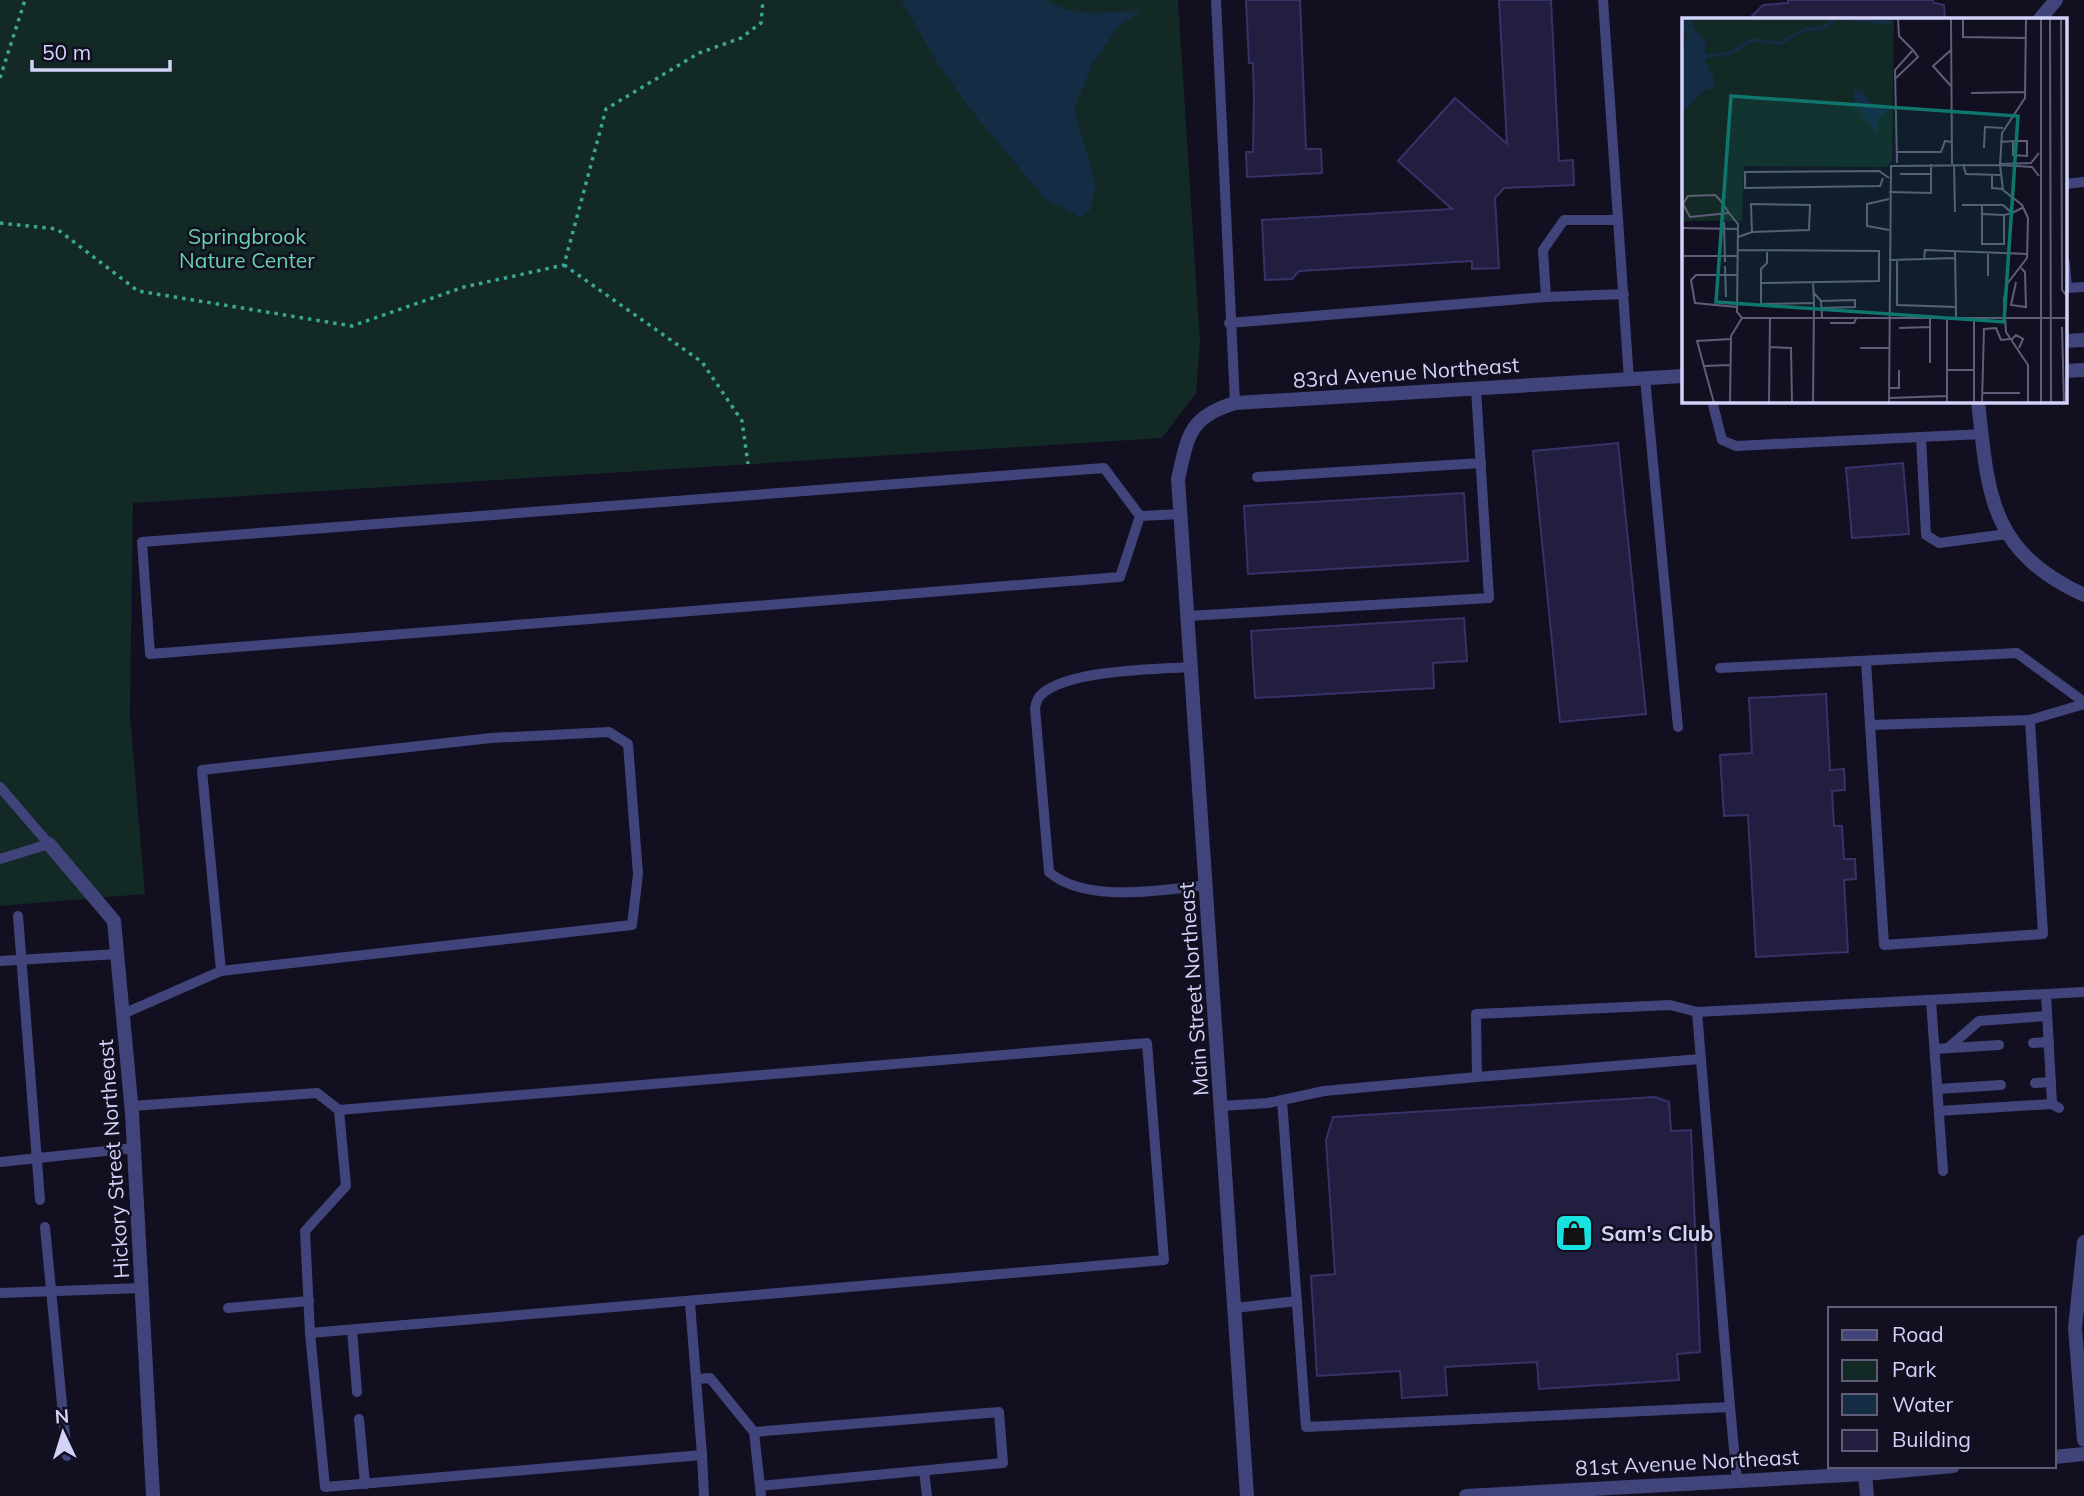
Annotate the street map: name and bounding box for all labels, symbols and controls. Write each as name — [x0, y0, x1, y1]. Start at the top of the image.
inset map — [1682, 18, 2066, 402]
scale bar — [32, 28, 170, 72]
text: 50 m — [42, 39, 91, 65]
park label: Springbrook Nature Center — [179, 223, 315, 273]
street label: 83rd Avenue Northeast — [1292, 351, 1520, 393]
street label: Main Street Northeast — [1173, 881, 1213, 1097]
street label: Hickory Street Northeast — [92, 1039, 134, 1279]
shop icon: Sam's Club — [1553, 1212, 1595, 1254]
place label: Sam's Club — [1601, 1220, 1713, 1246]
legend — [1828, 1307, 2056, 1468]
text: Road — [1892, 1321, 1943, 1347]
text: Park — [1892, 1356, 1936, 1382]
text: Water — [1892, 1391, 1953, 1417]
north arrow — [28, 1398, 98, 1468]
text: N — [54, 1404, 70, 1429]
text: Building — [1892, 1426, 1971, 1452]
street label: 81st Avenue Northeast — [1574, 1443, 1800, 1481]

